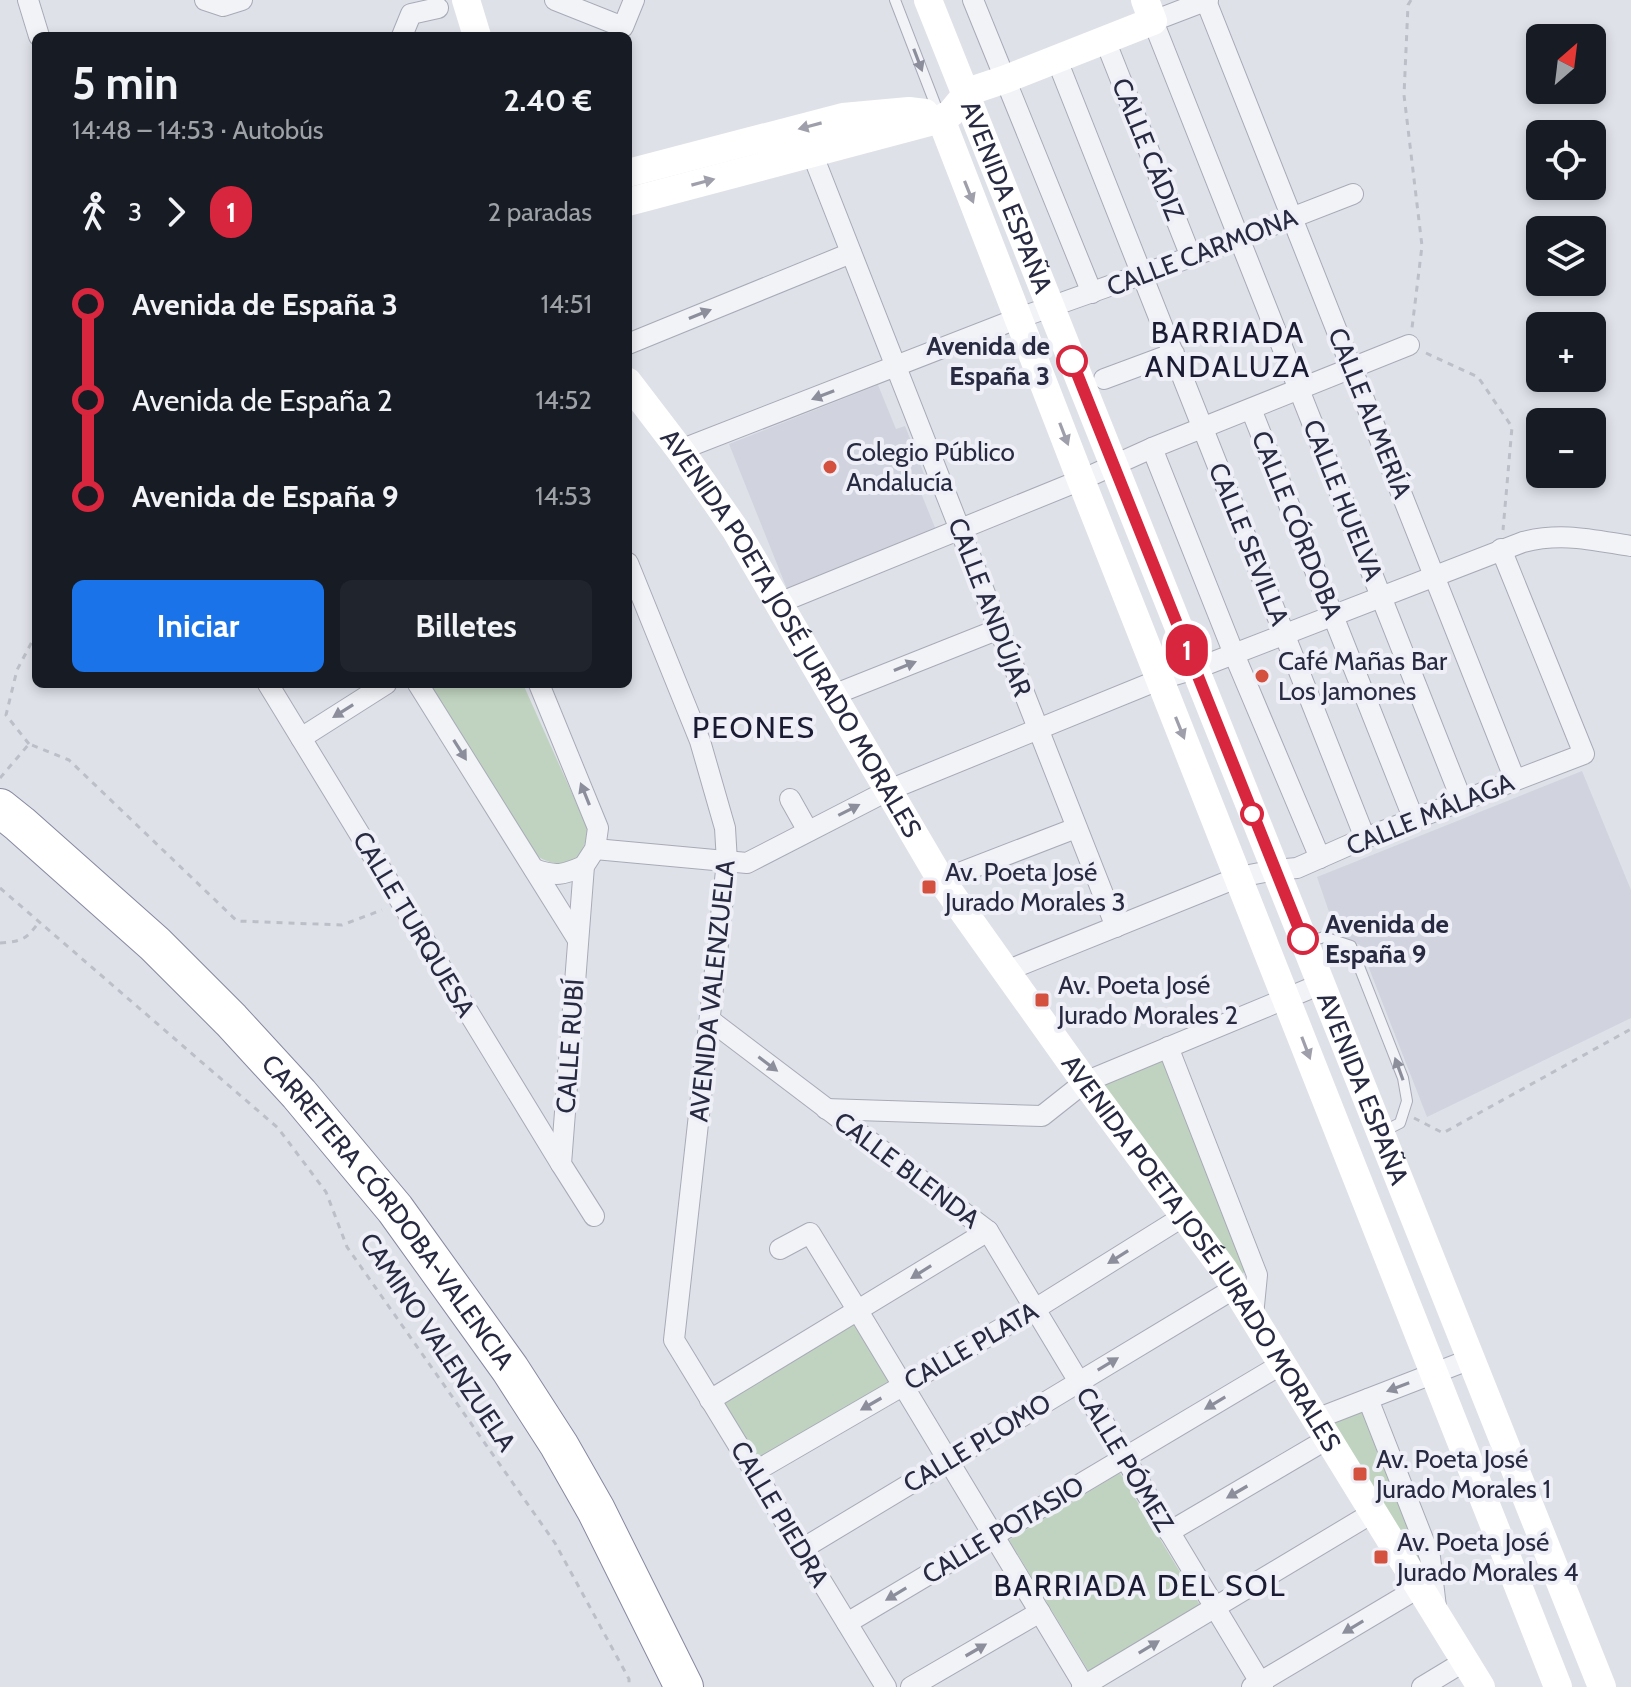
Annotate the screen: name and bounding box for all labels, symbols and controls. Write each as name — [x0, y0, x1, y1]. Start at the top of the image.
north arrow — [1526, 24, 1606, 104]
map controls — [1526, 24, 1606, 488]
one-way arrow — [912, 48, 925, 72]
text: 5 min — [72, 57, 179, 110]
street label: CALLE CÁDIZ — [1105, 73, 1191, 225]
text: 2.40 € — [504, 82, 592, 119]
street label: AVENIDA ESPAÑA — [954, 96, 1059, 298]
text: 14:48 – 14:53 · Autobús — [72, 114, 324, 146]
button: locate — [1526, 120, 1606, 200]
one-way arrow — [797, 121, 822, 133]
one-way arrow — [691, 175, 716, 187]
one-way arrow — [963, 180, 976, 204]
icon: walk — [72, 190, 116, 234]
icon: forward — [154, 190, 198, 234]
text: 1 — [226, 195, 236, 229]
text: 3 — [128, 196, 142, 228]
text: 2 paradas — [487, 196, 592, 228]
street label: CALLE CARMONA — [1102, 201, 1302, 303]
button: layers — [1526, 216, 1606, 296]
text: Avenida de España 3 — [132, 286, 398, 323]
text: 14:51 — [541, 288, 592, 320]
one-way arrow — [688, 308, 712, 321]
button: + — [1526, 312, 1606, 392]
district label: BARRIADA ANDALUZA — [1145, 314, 1311, 385]
street label: CALLE ALMERÍA — [1321, 323, 1419, 503]
place label: Avenida de España 3 — [926, 330, 1050, 392]
marker: Avenida de España 3 — [1057, 346, 1087, 376]
text: Avenida de España 2 — [132, 382, 393, 419]
text: 14:52 — [535, 384, 592, 416]
one-way arrow — [811, 389, 835, 402]
button: − — [1526, 408, 1606, 488]
street label: CALLE HUELVA — [1296, 415, 1390, 585]
street label: AVENIDA POETA JOSÉ JURADO MORALES — [654, 422, 928, 843]
one-way arrow — [1058, 422, 1071, 446]
street label: CALLE CÓRDOBA — [1245, 426, 1349, 624]
place label: Colegio Público Andalucía — [846, 436, 1015, 498]
marker: Colegio Público Andalucía — [821, 458, 839, 476]
street label: CALLE SEVILLA — [1202, 458, 1296, 630]
text: Avenida de España 9 — [132, 478, 399, 515]
text: 14:53 — [535, 480, 592, 512]
street label: CALLE ANDÚJAR — [941, 513, 1039, 701]
button: Iniciar — [72, 580, 324, 672]
button: Billetes — [340, 580, 592, 672]
line badge: 1 — [1161, 624, 1213, 676]
text: 1 — [1182, 633, 1192, 667]
place label: Café Mañas Bar Los Jamones — [1278, 645, 1448, 707]
one-way arrow — [893, 659, 917, 672]
marker: Café Mañas Bar Los Jamones — [1253, 667, 1271, 685]
one-way arrow — [333, 703, 354, 718]
district label: PEONES — [692, 709, 816, 746]
one-way arrow — [1174, 716, 1187, 740]
one-way arrow — [452, 739, 466, 761]
street label: CALLE MÁLAGA — [1342, 766, 1518, 862]
one-way arrow — [578, 782, 591, 806]
unlabelled marker — [1241, 803, 1263, 825]
one-way arrow — [837, 804, 860, 817]
street label: CALLE TURQUESA — [346, 825, 482, 1023]
place label: Av. Poeta José Jurado Morales 3 — [944, 856, 1126, 918]
street label: AVENIDA VALENZUELA — [682, 858, 742, 1124]
marker: Av. Poeta José Jurado Morales 3 — [920, 878, 938, 896]
place label: Avenida de España 9 — [1325, 908, 1449, 970]
marker: Avenida de España 9 — [1288, 924, 1318, 954]
place label: Av. Poeta José Jurado Morales 2 — [1057, 969, 1238, 1031]
street label: CALLE RUBÍ — [549, 978, 591, 1114]
street label: AVENIDA ESPAÑA — [1310, 988, 1416, 1189]
marker: Av. Poeta José Jurado Morales 2 — [1033, 991, 1051, 1009]
one-way arrow — [1300, 1036, 1313, 1060]
street label: CARRETERA CÓRDOBA-VALENCIA — [255, 1048, 521, 1376]
street label: AVENIDA POETA JOSÉ JURADO MORALES — [1055, 1049, 1348, 1457]
one-way arrow — [758, 1056, 778, 1072]
one-way arrow — [1392, 1057, 1404, 1081]
street label: CALLE BLENDA — [828, 1105, 986, 1235]
street label: CAMINO VALENZUELA — [353, 1227, 523, 1457]
one-way arrow — [1107, 1250, 1129, 1264]
one-way arrow — [910, 1265, 932, 1279]
street label: CALLE PLATA — [898, 1295, 1044, 1397]
one-way arrow — [1097, 1358, 1119, 1372]
street label: CALLE PÓMEZ — [1069, 1381, 1181, 1538]
one-way arrow — [1386, 1381, 1410, 1394]
street label: CALLE PLOMO — [897, 1386, 1057, 1500]
one-way arrow — [1204, 1396, 1226, 1410]
one-way arrow — [860, 1397, 882, 1411]
street label: CALLE PIEDRA — [724, 1435, 836, 1593]
place label: Av. Poeta José Jurado Morales 1 — [1375, 1443, 1551, 1505]
marker: Av. Poeta José Jurado Morales 1 — [1351, 1465, 1369, 1483]
street label: CALLE POTASIO — [916, 1469, 1090, 1591]
one-way arrow — [1226, 1485, 1248, 1499]
place label: Av. Poeta José Jurado Morales 4 — [1396, 1526, 1579, 1588]
marker: Av. Poeta José Jurado Morales 4 — [1372, 1548, 1390, 1566]
district label: BARRIADA DEL SOL — [993, 1567, 1287, 1604]
one-way arrow — [885, 1587, 907, 1601]
one-way arrow — [1342, 1620, 1364, 1634]
one-way arrow — [1138, 1640, 1160, 1654]
one-way arrow — [964, 1643, 987, 1657]

